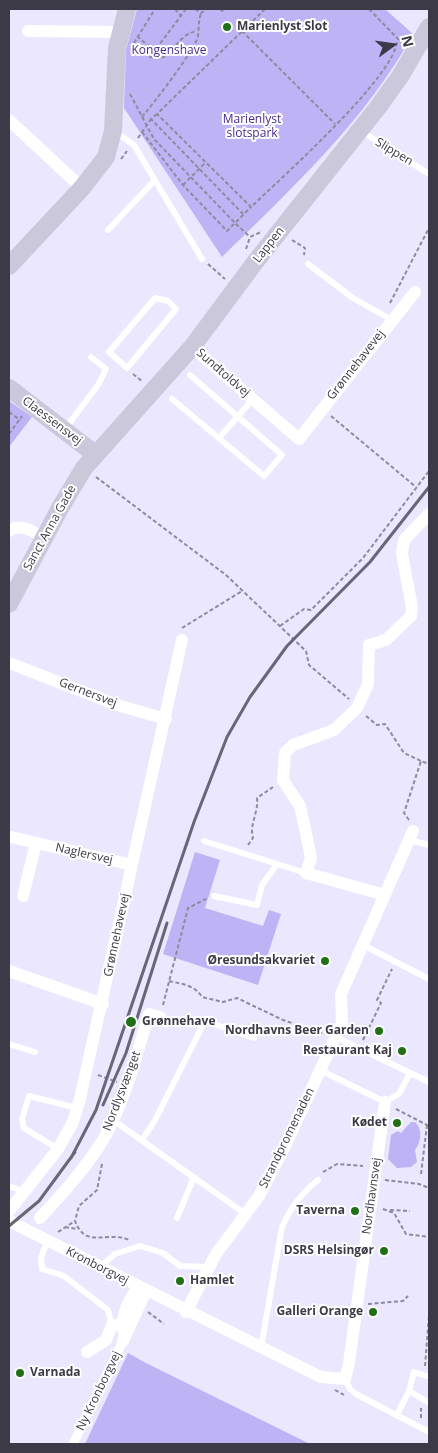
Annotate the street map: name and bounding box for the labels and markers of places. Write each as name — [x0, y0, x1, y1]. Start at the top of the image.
place label: Marienlyst Slot — [237, 20, 327, 34]
marker: Marienlyst Slot — [221, 21, 233, 33]
place label: Øresundsakvariet — [207, 954, 315, 968]
marker: Øresundsakvariet — [319, 955, 331, 967]
marker: Grønnehave — [124, 1015, 138, 1029]
place label: Grønnehave — [142, 1015, 215, 1029]
place label: Nordhavns Beer Garden — [225, 1024, 369, 1038]
marker: Nordhavns Beer Garden — [373, 1025, 385, 1037]
place label: Restaurant Kaj — [303, 1044, 392, 1058]
marker: Restaurant Kaj — [396, 1045, 408, 1057]
place label: Kødet — [352, 1116, 387, 1130]
marker: Kødet — [391, 1117, 403, 1129]
place label: Taverna — [296, 1204, 345, 1218]
marker: Taverna — [349, 1205, 361, 1217]
place label: DSRS Helsingør — [284, 1244, 374, 1258]
marker: DSRS Helsingør — [378, 1245, 390, 1257]
place label: Hamlet — [190, 1274, 234, 1288]
marker: Hamlet — [174, 1275, 186, 1287]
place label: Galleri Orange — [276, 1305, 363, 1319]
marker: Galleri Orange — [367, 1306, 379, 1318]
place label: Varnada — [30, 1366, 80, 1380]
marker: Varnada — [14, 1367, 26, 1379]

